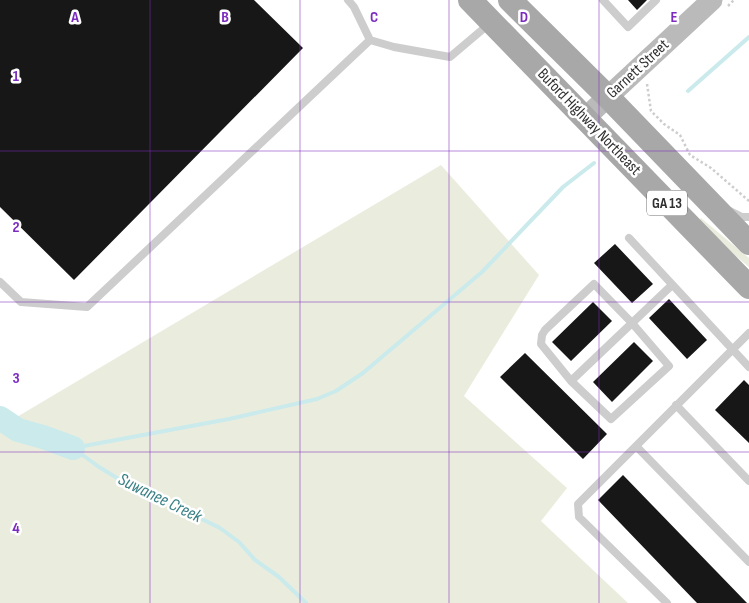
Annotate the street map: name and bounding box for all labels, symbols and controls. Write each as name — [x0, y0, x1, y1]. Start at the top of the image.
text: A — [70, 8, 79, 27]
text: B — [221, 8, 229, 27]
text: C — [370, 8, 378, 27]
text: D — [520, 8, 528, 27]
text: E — [671, 8, 678, 27]
street label: Garnett Street — [603, 35, 673, 103]
street label: Buford Highway Northeast — [533, 65, 645, 179]
text: 1 — [13, 67, 20, 86]
road number: GA 13 — [647, 190, 687, 216]
text: 2 — [12, 218, 20, 237]
text: 3 — [12, 369, 20, 388]
water label: Suwanee Creek — [115, 469, 206, 528]
text: 4 — [12, 519, 20, 538]

